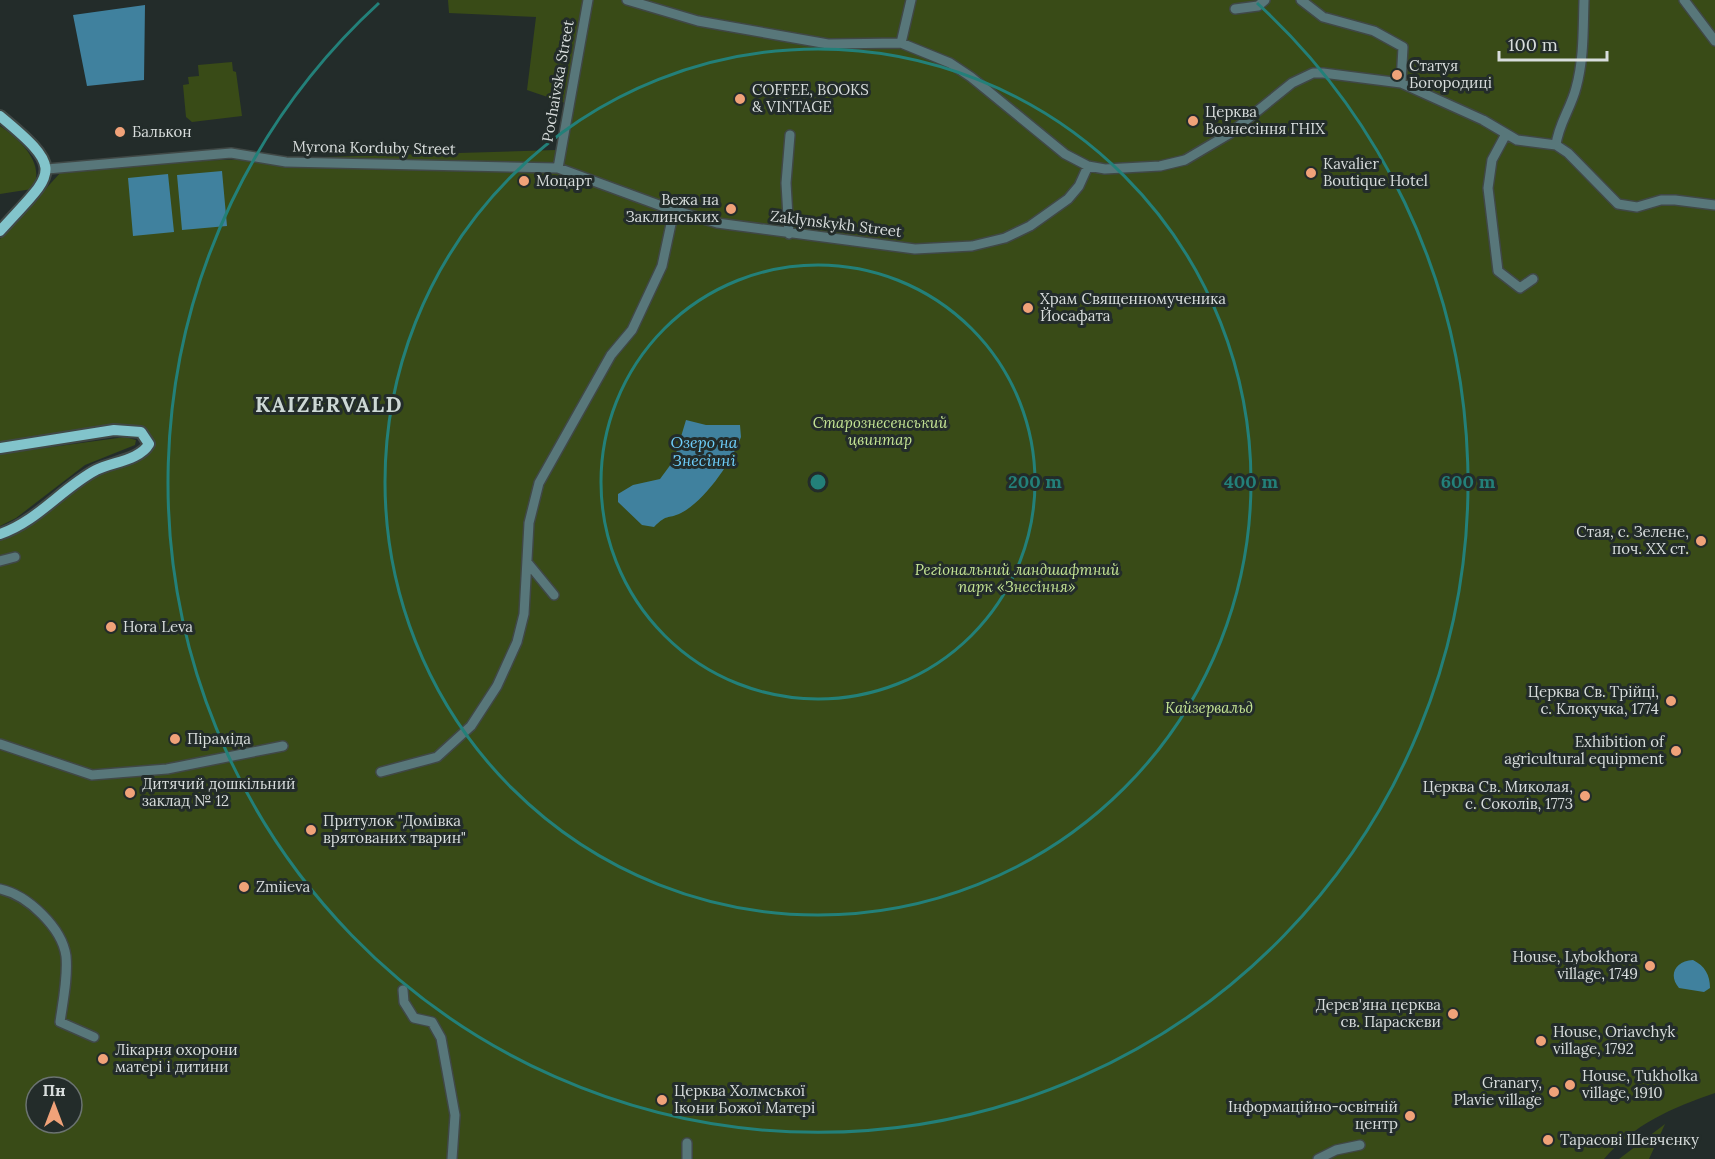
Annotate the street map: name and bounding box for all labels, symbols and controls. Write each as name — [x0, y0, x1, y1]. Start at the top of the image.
street label: Pochaivska Street — [537, 18, 578, 143]
scale bar — [1499, 24, 1607, 62]
text: 100 m — [1508, 33, 1558, 56]
place label: Статуя Богородиці — [1409, 56, 1492, 92]
marker: Статуя Богородиці — [1390, 68, 1404, 82]
place label: COFFEE, BOOKS & VINTAGE — [752, 80, 869, 116]
marker: COFFEE, BOOKS & VINTAGE — [733, 92, 747, 106]
place label: Церква Вознесіння ГНІХ — [1205, 102, 1325, 138]
marker: Церква Вознесіння ГНІХ — [1186, 114, 1200, 128]
place label: Балькон — [132, 122, 192, 141]
marker: Балькон — [113, 125, 127, 139]
street label: Myrona Korduby Street — [292, 137, 456, 158]
place label: Kavalier Boutique Hotel — [1323, 154, 1428, 190]
marker: Kavalier Boutique Hotel — [1304, 166, 1318, 180]
place label: Моцарт — [536, 171, 592, 190]
marker: Моцарт — [517, 174, 531, 188]
place label: Вежа на Заклинських — [625, 190, 719, 226]
marker: Вежа на Заклинських — [724, 202, 738, 216]
street label: Zaklynskykh Street — [769, 206, 903, 241]
place label: Храм Священномученика Йосафата — [1040, 289, 1226, 325]
marker: Храм Священномученика Йосафата — [1021, 301, 1035, 315]
district label: KAIZERVALD — [255, 391, 403, 418]
park label: Старознесенський цвинтар — [813, 413, 947, 449]
water label: Озеро на Знесінні — [670, 432, 738, 470]
text: 200 m — [1008, 470, 1062, 493]
text: 400 m — [1224, 470, 1278, 493]
text: 600 m — [1441, 470, 1496, 493]
centre of rings — [808, 472, 828, 492]
place label: Стая, с. Зелене, поч. XX ст. — [1576, 522, 1689, 558]
marker: Стая, с. Зелене, поч. XX ст. — [1694, 534, 1708, 548]
park label: Регіональний ландшафтний парк «Знесіння» — [915, 560, 1119, 596]
place label: Hora Leva — [123, 617, 193, 636]
marker: Hora Leva — [104, 620, 118, 634]
place label: Церква Св. Трійці, с. Клокучка, 1774 — [1528, 682, 1659, 718]
marker: Церква Св. Трійці, с. Клокучка, 1774 — [1664, 694, 1678, 708]
park label: Кайзервальд — [1165, 698, 1253, 717]
place label: Піраміда — [187, 729, 251, 748]
marker: Піраміда — [168, 732, 182, 746]
place label: Exhibition of agricultural equipment — [1504, 732, 1665, 768]
marker: Exhibition of agricultural equipment — [1669, 744, 1683, 758]
place label: Дитячий дошкільний заклад № 12 — [142, 774, 295, 810]
place label: Церква Св. Миколая, с. Соколів, 1773 — [1423, 777, 1573, 813]
marker: Дитячий дошкільний заклад № 12 — [123, 786, 137, 800]
marker: Церква Св. Миколая, с. Соколів, 1773 — [1578, 789, 1592, 803]
place label: Притулок "Домівка врятованих тварин" — [323, 811, 466, 847]
marker: Притулок "Домівка врятованих тварин" — [304, 823, 318, 837]
place label: Zmiieva — [256, 877, 310, 896]
marker: Zmiieva — [237, 880, 251, 894]
place label: House, Lybokhora village, 1749 — [1512, 947, 1638, 983]
marker: House, Lybokhora village, 1749 — [1643, 959, 1657, 973]
place label: Дерев'яна церква св. Параскеви — [1315, 995, 1441, 1031]
marker: Дерев'яна церква св. Параскеви — [1446, 1007, 1460, 1021]
place label: House, Oriavchyk village, 1792 — [1553, 1022, 1675, 1058]
marker: House, Oriavchyk village, 1792 — [1534, 1034, 1548, 1048]
place label: Лікарня охорони матері і дитини — [115, 1040, 238, 1076]
marker: Лікарня охорони матері і дитини — [96, 1052, 110, 1066]
place label: House, Tukholka village, 1910 — [1582, 1066, 1698, 1102]
place label: Granary, Plavie village — [1453, 1073, 1542, 1109]
north arrow — [24, 1075, 84, 1135]
marker: House, Tukholka village, 1910 — [1563, 1078, 1577, 1092]
text: Пн — [42, 1080, 66, 1100]
place label: Церква Холмської Ікони Божої Матері — [674, 1081, 815, 1117]
marker: Granary, Plavie village — [1547, 1085, 1561, 1099]
marker: Церква Холмської Ікони Божої Матері — [655, 1093, 669, 1107]
place label: Інформаційно-освітній центр — [1228, 1097, 1398, 1133]
marker: Інформаційно-освітній центр — [1403, 1109, 1417, 1123]
place label: Тарасові Шевченку — [1560, 1130, 1699, 1149]
marker: Тарасові Шевченку — [1541, 1133, 1555, 1147]

